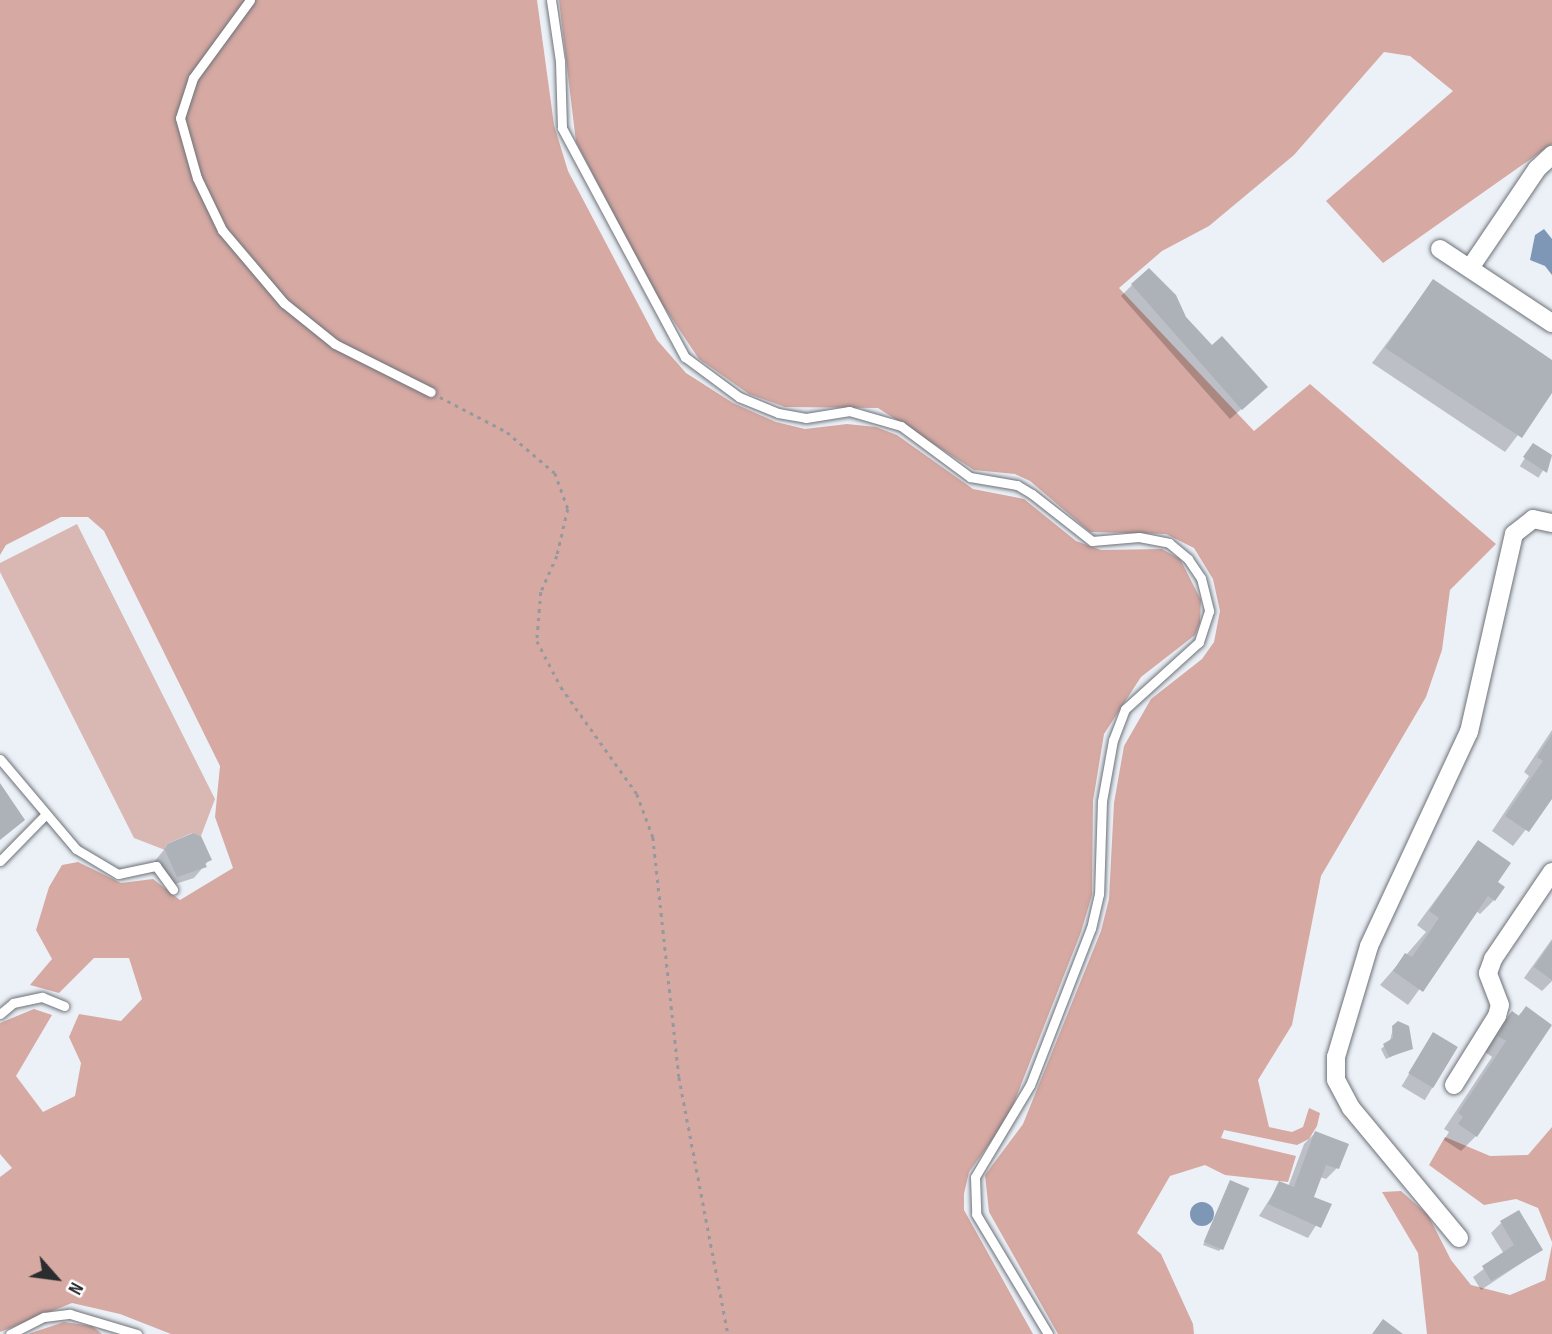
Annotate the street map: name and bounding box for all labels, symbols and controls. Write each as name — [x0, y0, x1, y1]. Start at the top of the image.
north arrow — [21, 1243, 91, 1313]
text: N — [62, 1278, 88, 1298]

